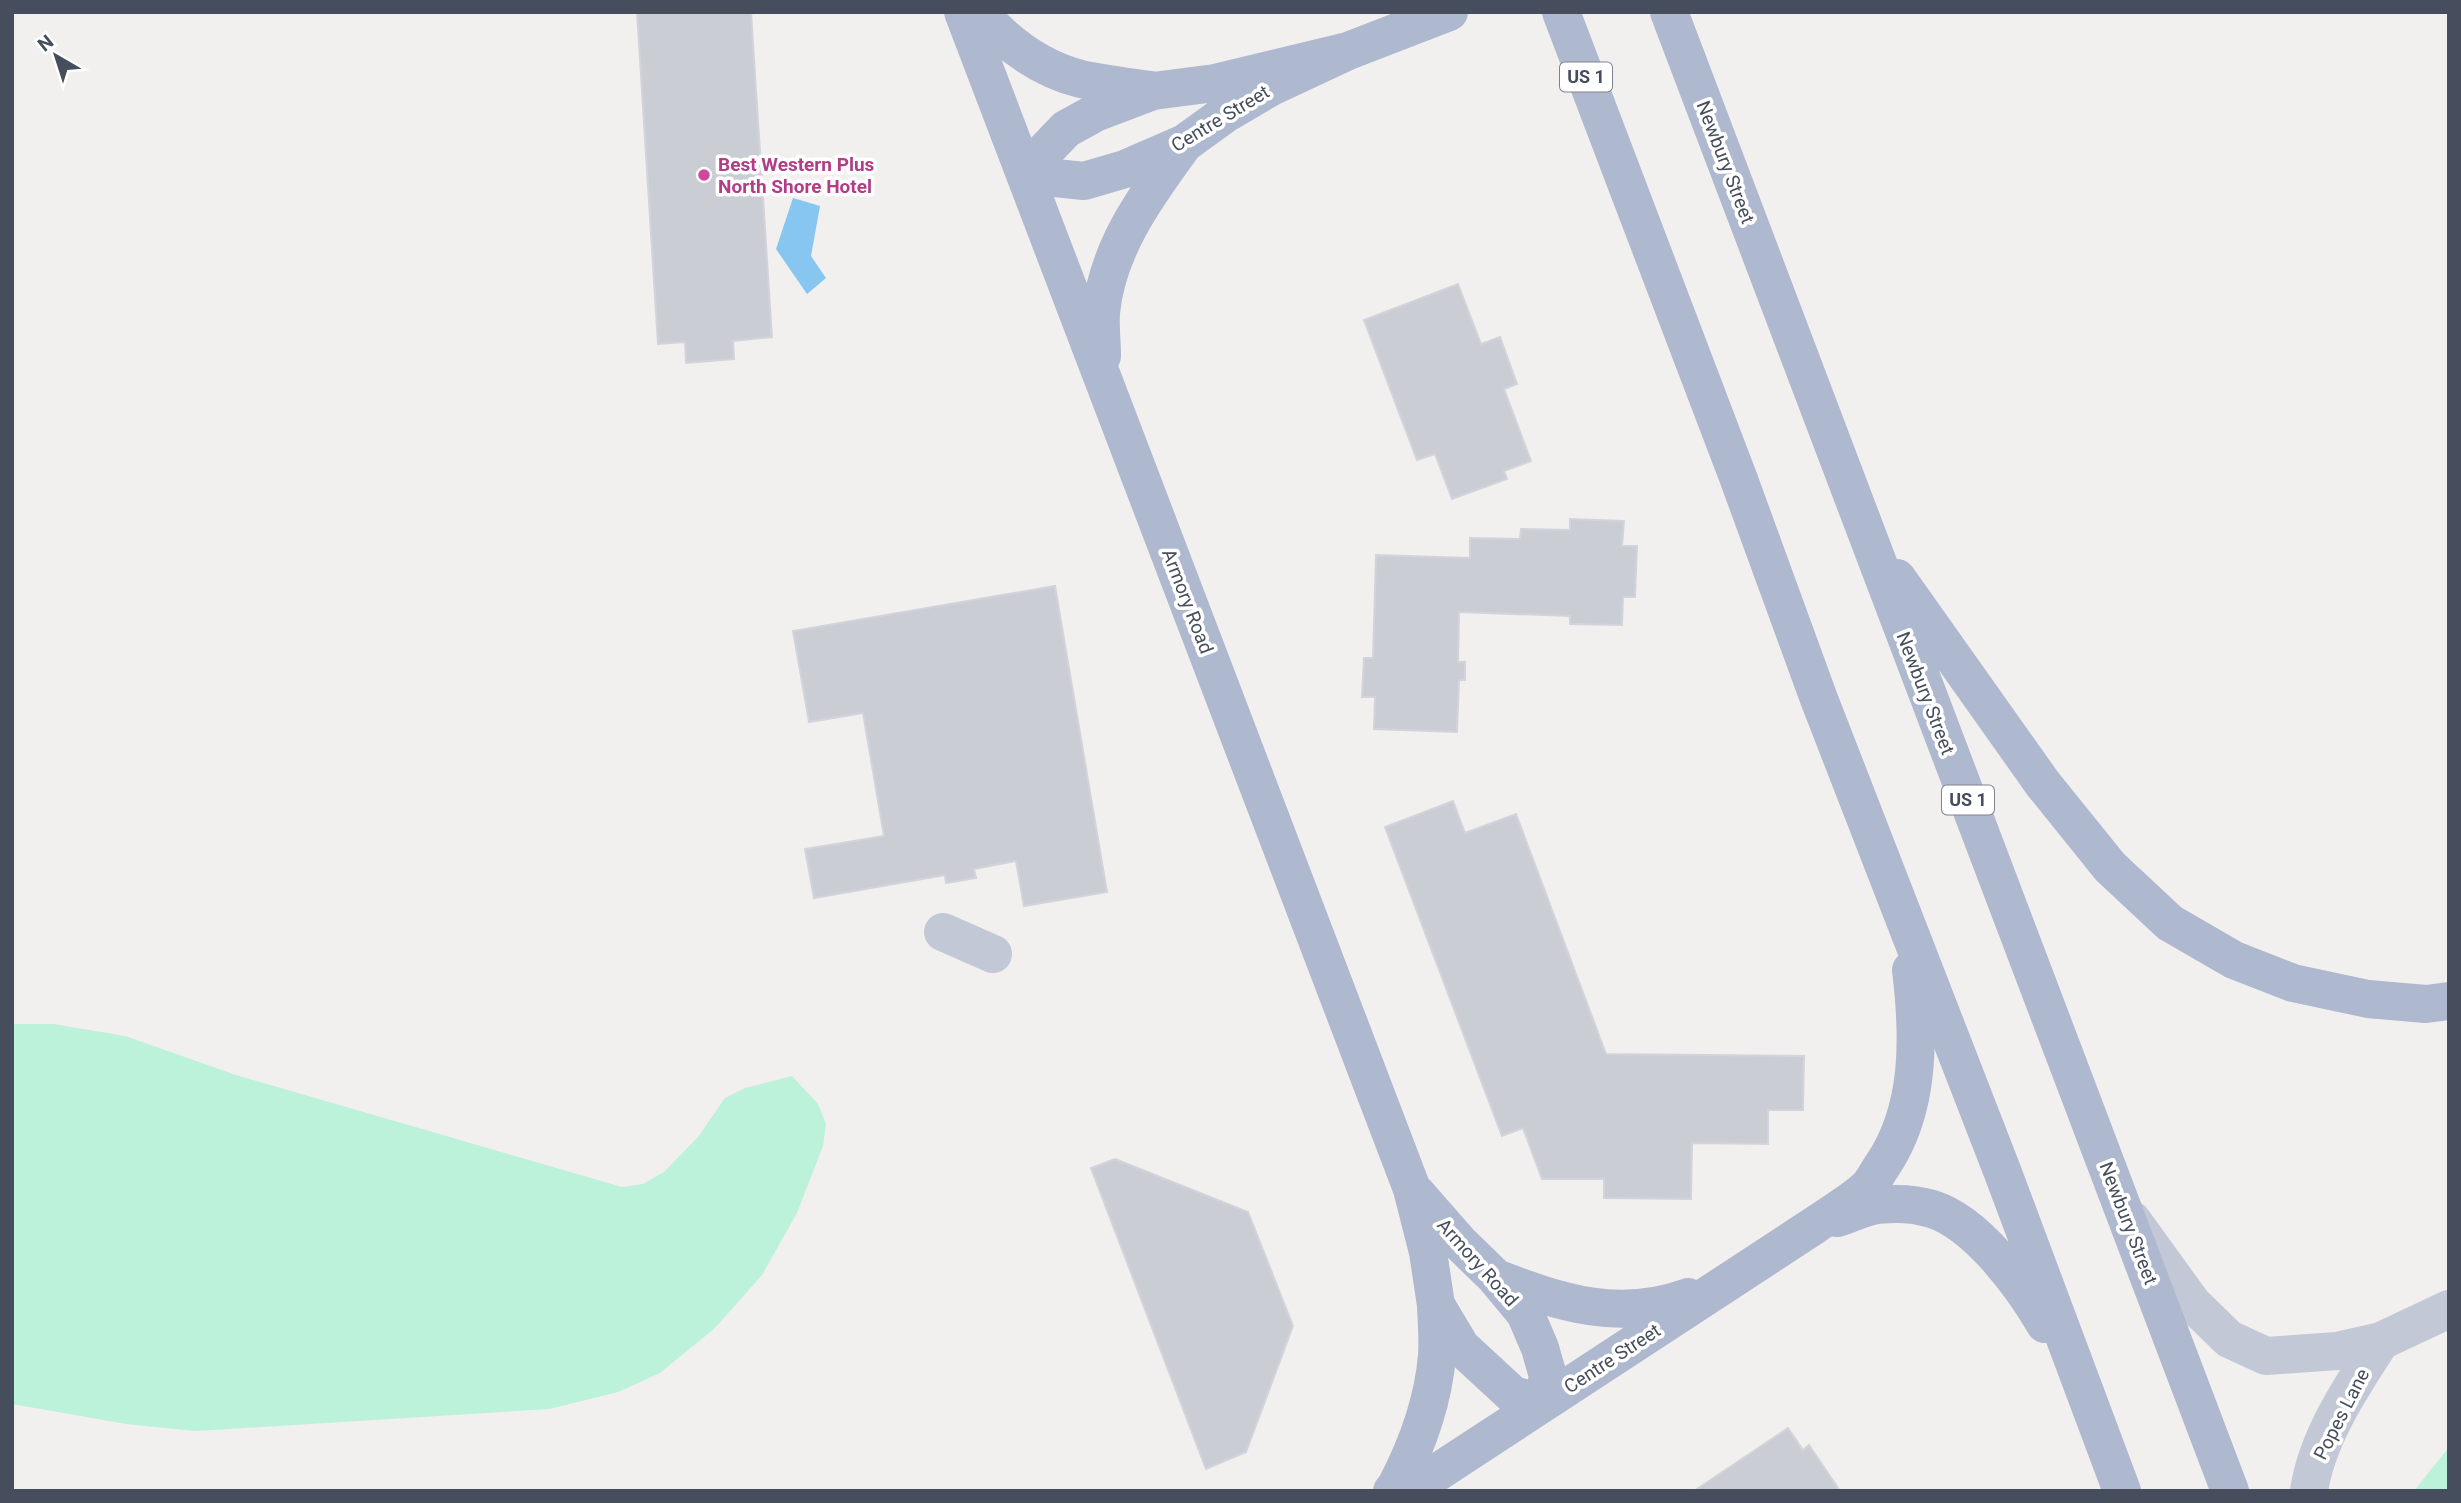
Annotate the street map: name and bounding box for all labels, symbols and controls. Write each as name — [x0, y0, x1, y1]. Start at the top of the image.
north arrow — [21, 21, 91, 91]
text: N — [33, 30, 58, 56]
road number: US 1 — [1560, 62, 1612, 92]
street label: Centre Street — [1167, 80, 1273, 157]
street label: Newbury Street — [1692, 98, 1759, 227]
place label: Best Western Plus North Shore Hotel — [718, 153, 875, 198]
marker: Best Western Plus North Shore Hotel — [696, 167, 712, 183]
street label: Armory Road — [1157, 546, 1218, 657]
street label: Newbury Street — [1892, 629, 1959, 758]
road number: US 1 — [1942, 786, 1994, 814]
street label: Newbury Street — [2095, 1159, 2162, 1288]
street label: Armory Road — [1432, 1214, 1523, 1311]
street label: Centre Street — [1560, 1319, 1665, 1398]
street label: Popes Lane — [2309, 1365, 2374, 1464]

